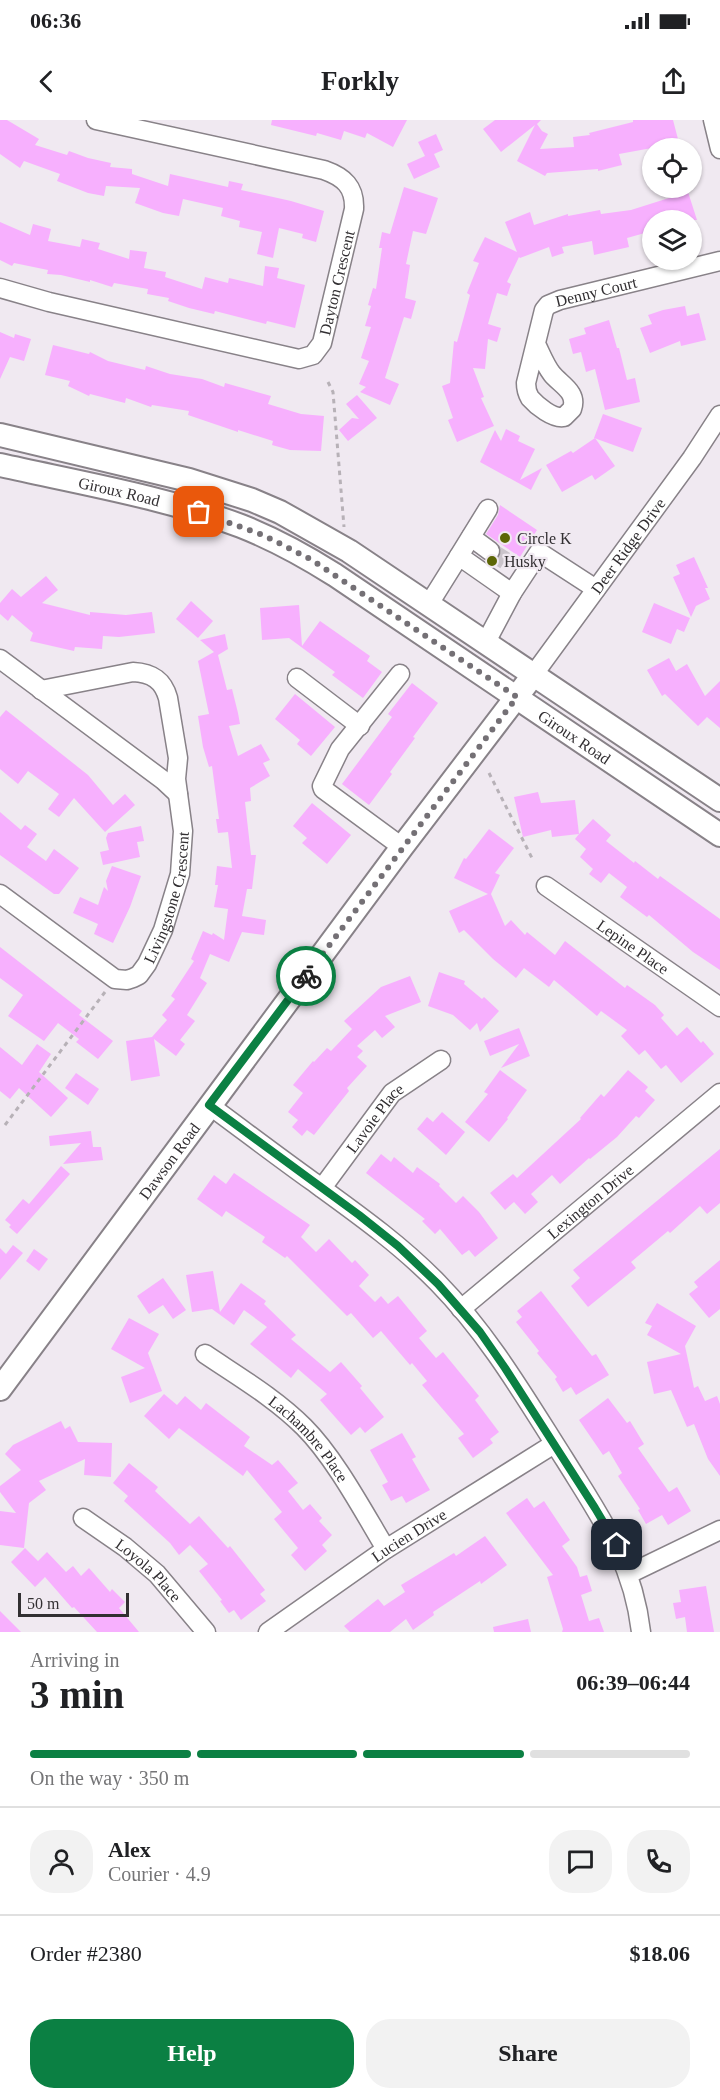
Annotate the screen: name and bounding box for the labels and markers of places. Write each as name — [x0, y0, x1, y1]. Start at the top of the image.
pin — [173, 486, 224, 537]
place label: Circle K — [517, 530, 572, 547]
marker: Circle K — [498, 531, 512, 545]
place label: Husky — [504, 553, 546, 571]
marker: Husky — [485, 554, 499, 568]
pin — [591, 1519, 642, 1570]

